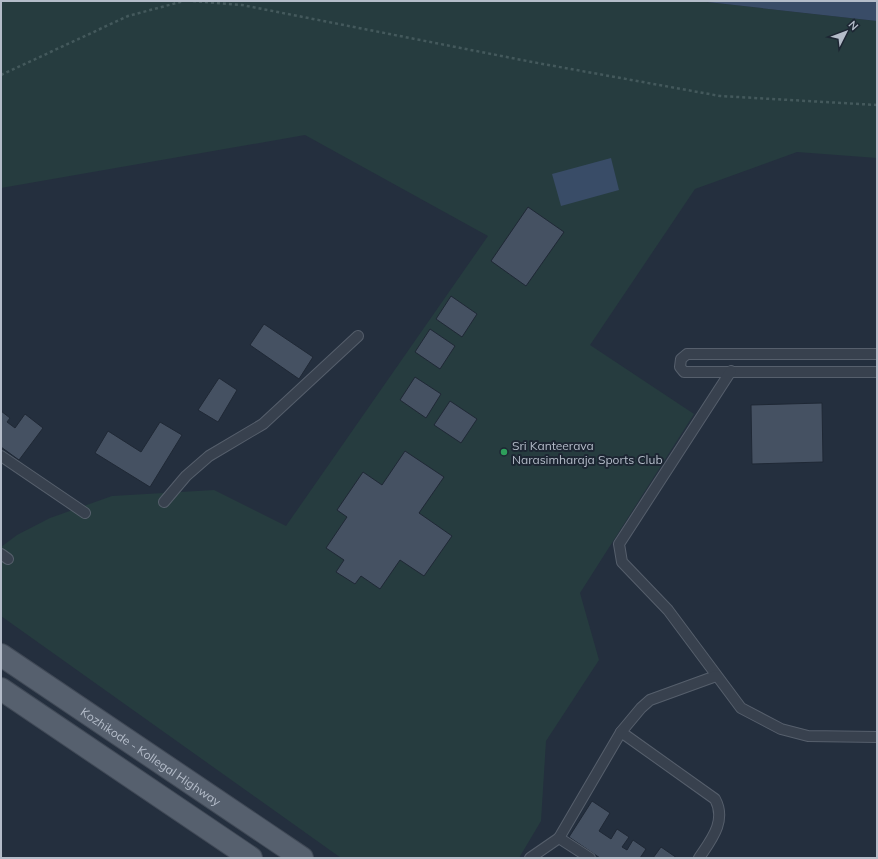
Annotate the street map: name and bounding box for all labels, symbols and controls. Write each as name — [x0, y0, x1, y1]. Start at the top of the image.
north arrow — [826, 12, 866, 52]
text: N — [845, 18, 861, 33]
place label: Sri Kanteerava Narasimharaja Sports Club — [512, 438, 663, 467]
marker: Sri Kanteerava Narasimharaja Sports Club — [499, 447, 509, 457]
street label: Kozhikode - Kollegal Highway — [78, 704, 224, 809]

